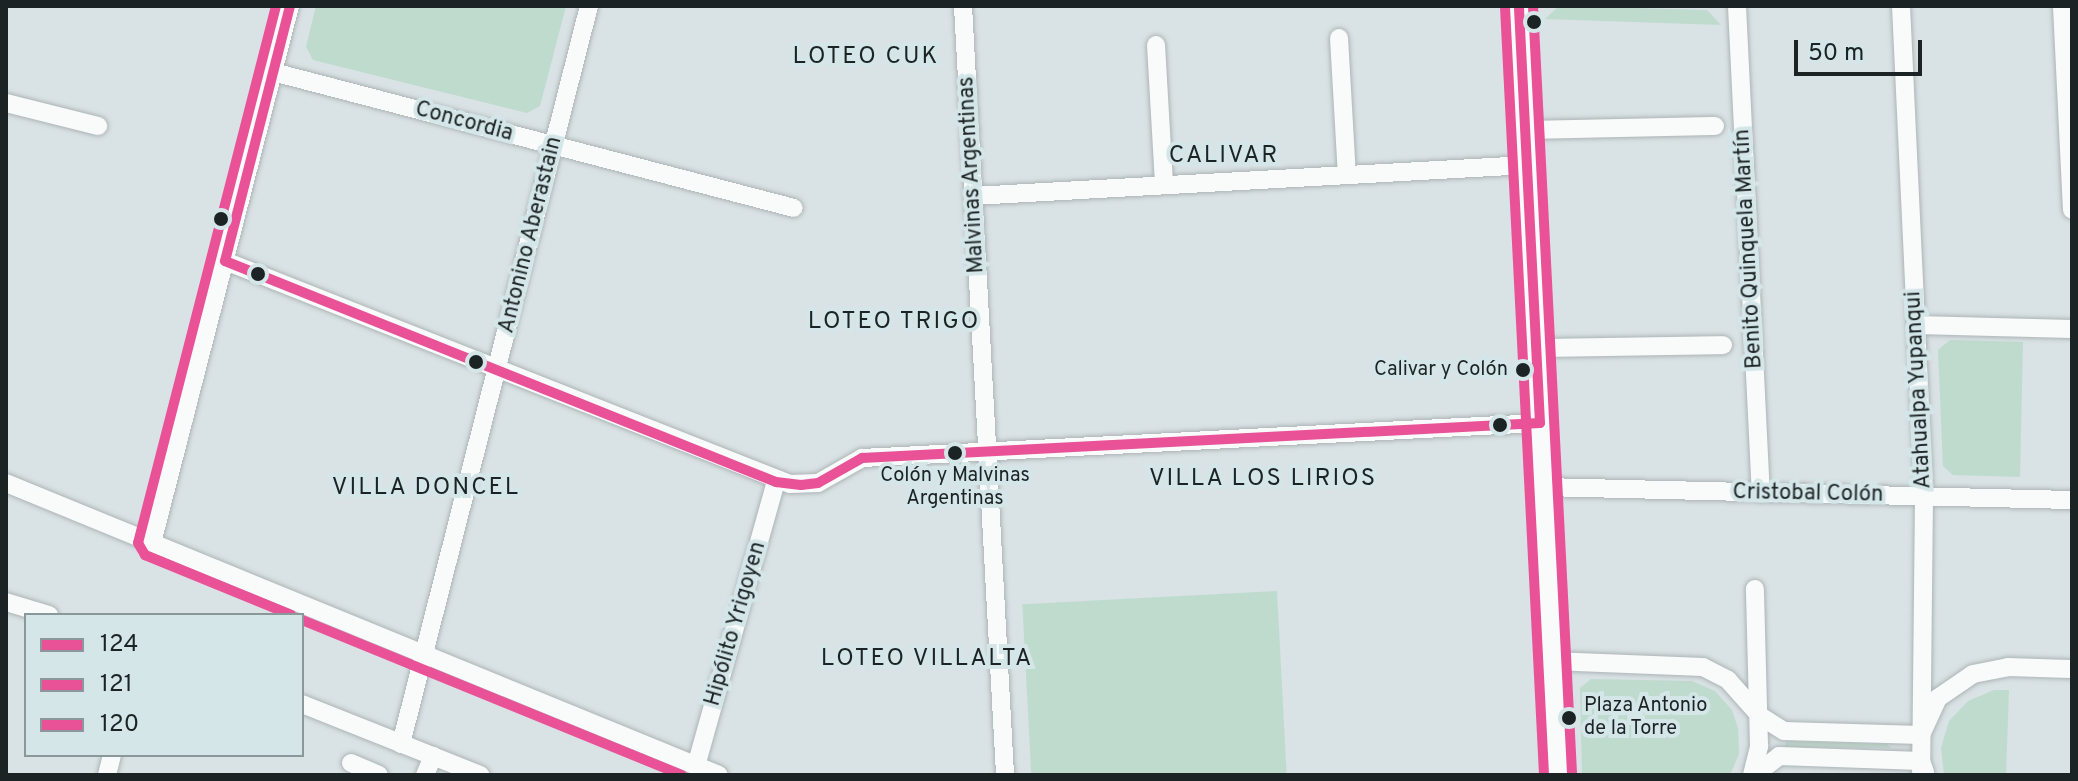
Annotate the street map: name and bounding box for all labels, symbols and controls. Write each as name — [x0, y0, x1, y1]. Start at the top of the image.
unlabelled marker — [1526, 14, 1542, 30]
scale bar — [1798, 24, 1926, 74]
text: 50 m — [1808, 39, 1864, 69]
district label: LOTEO CUK — [793, 44, 939, 72]
street label: Malvinas Argentinas — [954, 75, 990, 275]
street label: Concordia — [412, 96, 516, 148]
street label: Benito Quinquela Martín — [1730, 128, 1768, 370]
street label: Antonino Aberastain — [494, 134, 568, 336]
district label: CALIVAR — [1169, 143, 1279, 171]
unlabelled marker — [213, 211, 229, 227]
unlabelled marker — [250, 266, 266, 282]
street label: Atahualpa Yupanqui — [1901, 290, 1937, 490]
district label: LOTEO TRIGO — [807, 309, 981, 337]
unlabelled marker — [468, 354, 484, 370]
place label: Calivar y Colón — [1374, 358, 1508, 382]
marker: Calivar y Colón — [1515, 362, 1531, 378]
unlabelled marker — [1492, 417, 1508, 433]
marker: Colón y Malvinas Argentinas — [947, 445, 963, 461]
place label: Colón y Malvinas Argentinas — [880, 464, 1030, 511]
district label: VILLA LOS LIRIOS — [1148, 466, 1378, 494]
district label: VILLA DONCEL — [331, 475, 521, 503]
street label: Cristobal Colón — [1732, 479, 1884, 509]
street label: Hipólito Yrigoyen — [700, 538, 772, 710]
legend — [24, 613, 304, 757]
text: 124 — [100, 630, 138, 660]
district label: LOTEO VILLALTA — [820, 646, 1034, 674]
text: 121 — [100, 670, 133, 700]
place label: Plaza Antonio de la Torre — [1584, 694, 1708, 741]
text: 120 — [100, 710, 139, 740]
marker: Plaza Antonio de la Torre — [1561, 710, 1577, 726]

